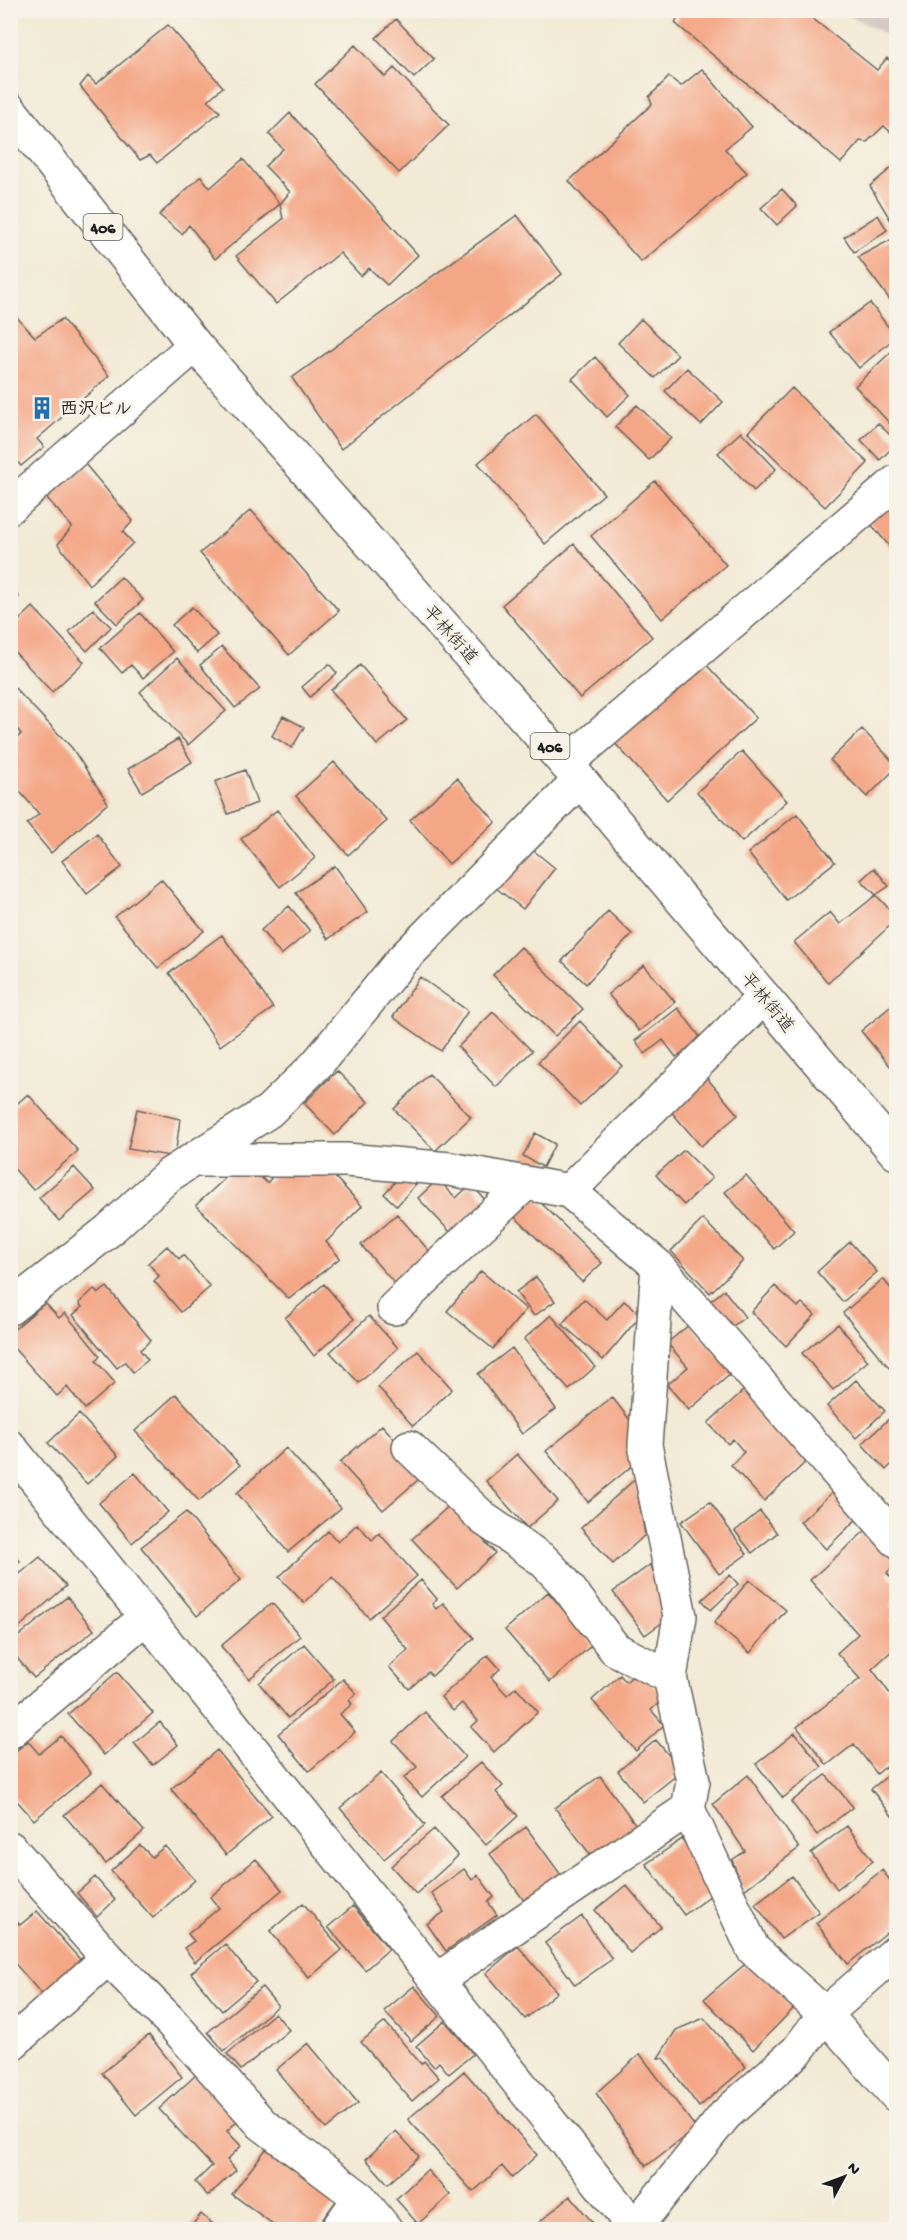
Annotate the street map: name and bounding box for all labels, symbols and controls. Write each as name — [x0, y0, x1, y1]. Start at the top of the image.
road number: 406 — [84, 214, 122, 240]
building icon: 西沢ビル — [29, 395, 55, 421]
place label: 西沢ビル — [60, 400, 132, 421]
street label: 平林街道 — [417, 601, 482, 669]
road number: 406 — [530, 733, 570, 759]
street label: 平林街道 — [735, 969, 798, 1038]
north arrow — [814, 2147, 874, 2207]
text: N — [842, 2159, 864, 2180]

